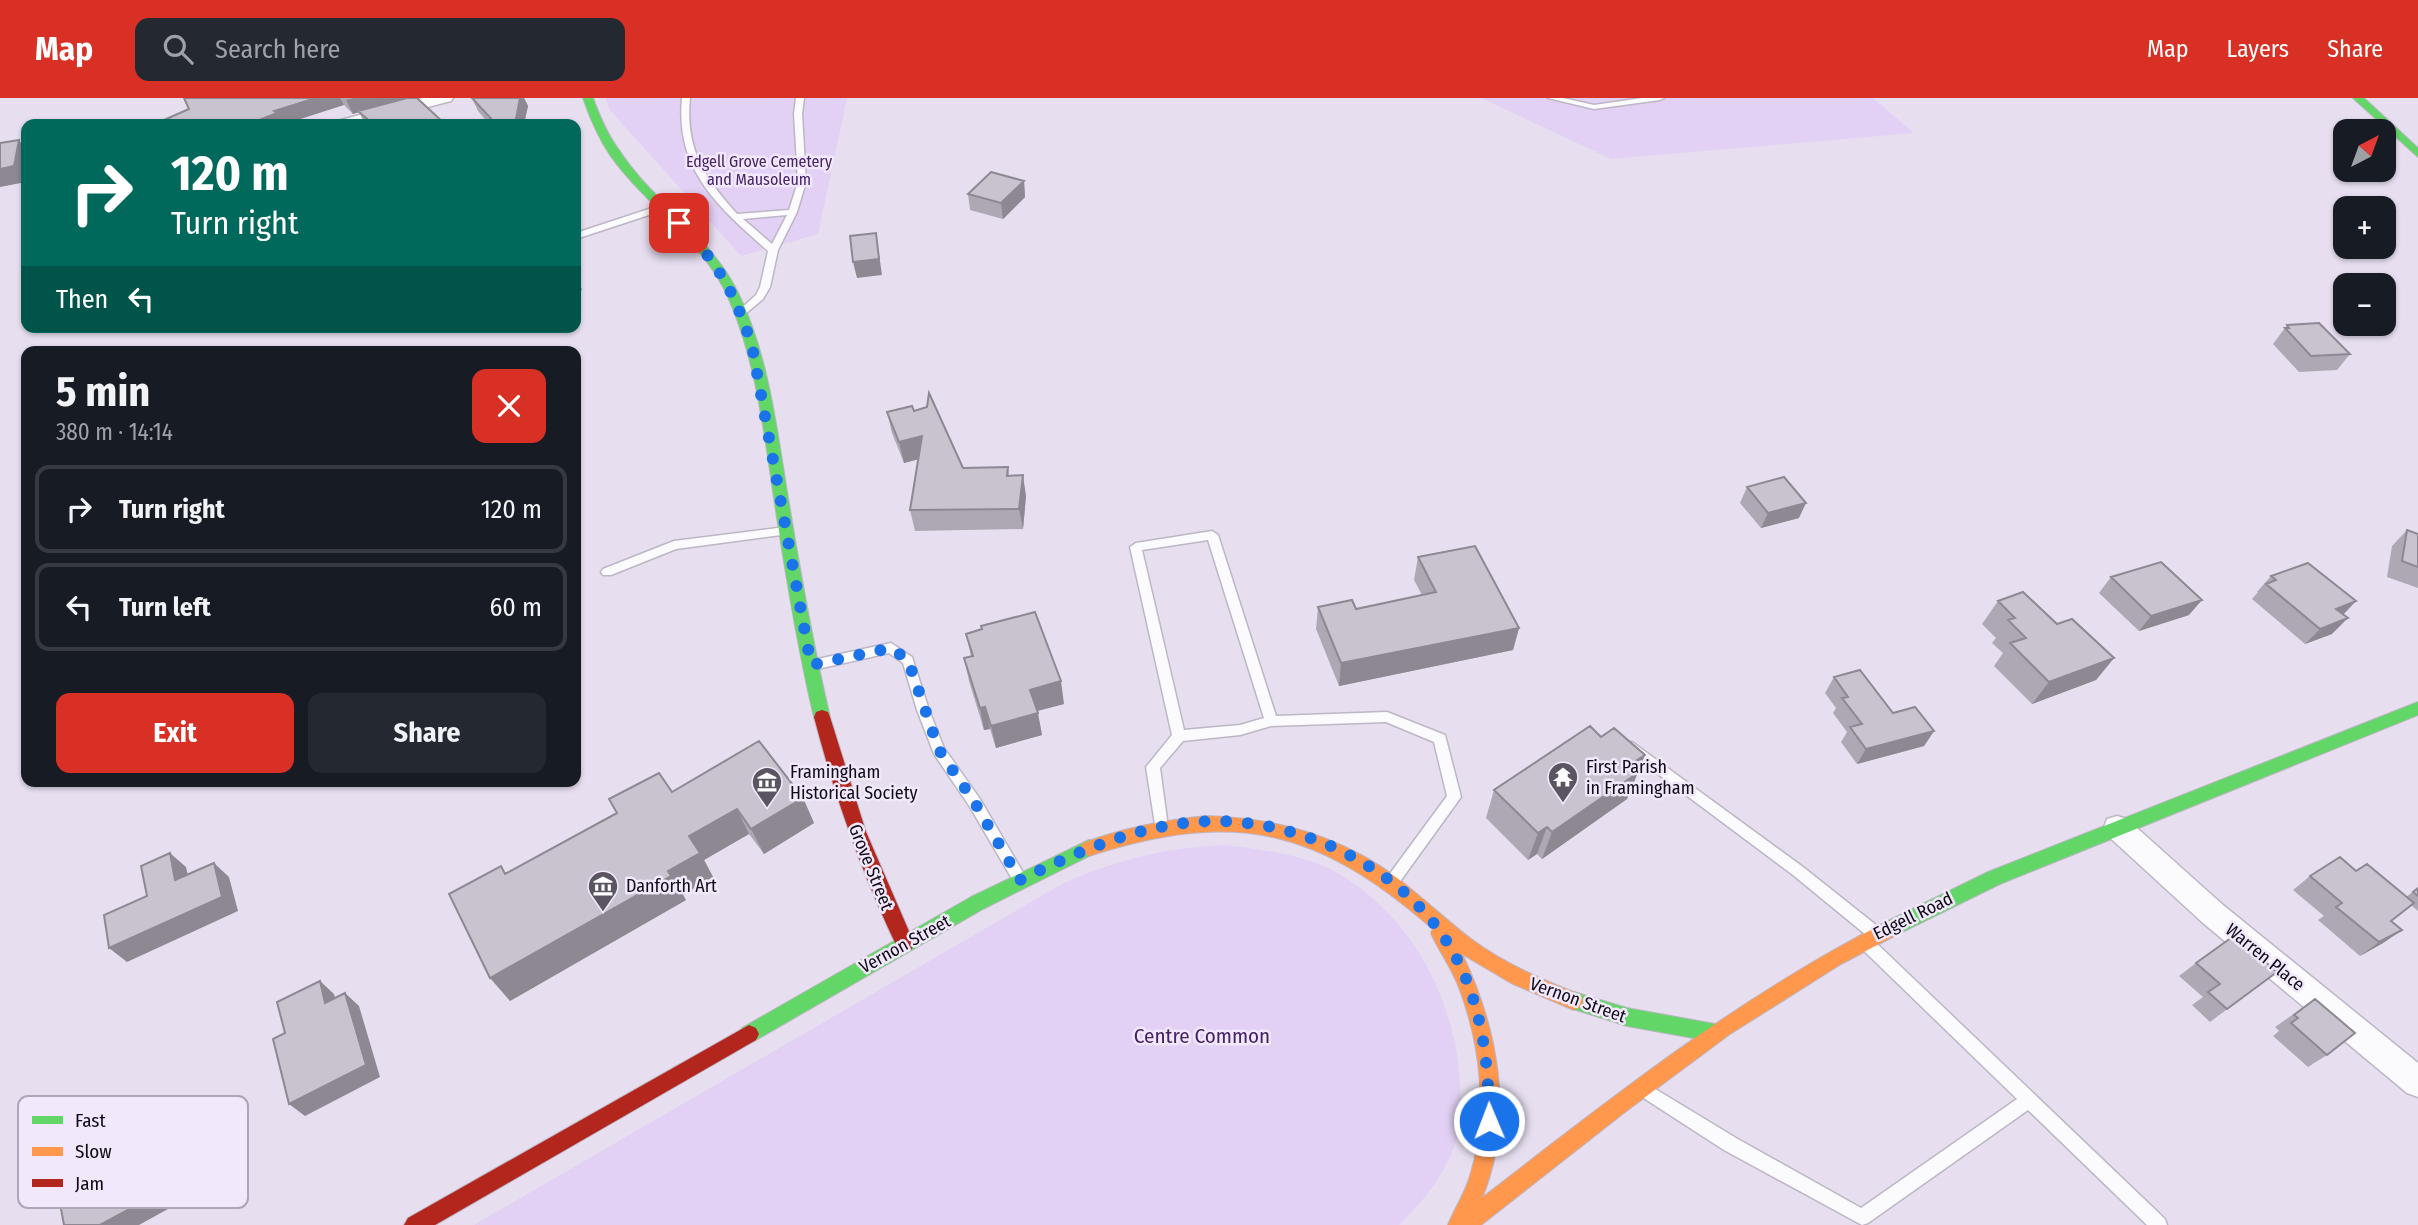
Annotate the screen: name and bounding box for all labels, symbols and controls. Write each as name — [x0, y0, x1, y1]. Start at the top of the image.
search box — [135, 18, 625, 81]
text: Map — [35, 29, 93, 69]
icon: search — [159, 30, 197, 68]
text: Search here — [215, 34, 340, 65]
text: Map — [2147, 35, 2189, 63]
text: Layers — [2227, 35, 2289, 63]
text: Share — [2327, 35, 2383, 63]
north arrow — [2333, 119, 2396, 182]
map controls — [2333, 119, 2396, 336]
text: 120 m — [171, 144, 289, 203]
icon: right — [56, 147, 147, 238]
park label: Edgell Grove Cemetery and Mausoleum — [686, 152, 833, 189]
pin — [649, 193, 709, 253]
button: + — [2333, 196, 2396, 259]
text: Turn right — [171, 204, 298, 242]
icon: arrive — [660, 204, 698, 242]
button: − — [2333, 273, 2396, 336]
icon: left — [122, 280, 160, 318]
text: Then — [56, 284, 108, 315]
text: 5 min — [56, 367, 150, 417]
button: close — [472, 369, 546, 443]
text: 380 m · 14:14 — [56, 418, 173, 446]
icon: right — [60, 490, 98, 528]
text: Turn right — [119, 494, 225, 525]
text: 120 m — [481, 494, 542, 525]
icon: left — [60, 588, 98, 626]
text: Turn left — [119, 592, 211, 623]
text: 60 m — [489, 592, 542, 623]
button: Exit — [56, 693, 294, 773]
button: Share — [308, 693, 546, 773]
place label: First Parish in Framingham — [1586, 756, 1695, 799]
temple icon: First Parish in Framingham — [1546, 760, 1580, 804]
place label: Framingham Historical Society — [790, 761, 918, 804]
museum icon: Framingham Historical Society — [750, 765, 784, 809]
street label: Grove Street — [844, 821, 898, 913]
museum icon: Danforth Art — [586, 869, 620, 913]
place label: Danforth Art — [626, 875, 717, 897]
street label: Edgell Road — [1870, 887, 1956, 945]
street label: Vernon Street — [856, 910, 955, 978]
street label: Warren Place — [2221, 918, 2309, 996]
street label: Vernon Street — [1527, 972, 1629, 1028]
park label: Centre Common — [1134, 1023, 1270, 1049]
position arrow — [1452, 1084, 1526, 1158]
legend — [18, 1096, 248, 1208]
text: Fast — [75, 1109, 106, 1132]
text: Slow — [75, 1140, 112, 1163]
text: Jam — [75, 1172, 104, 1195]

